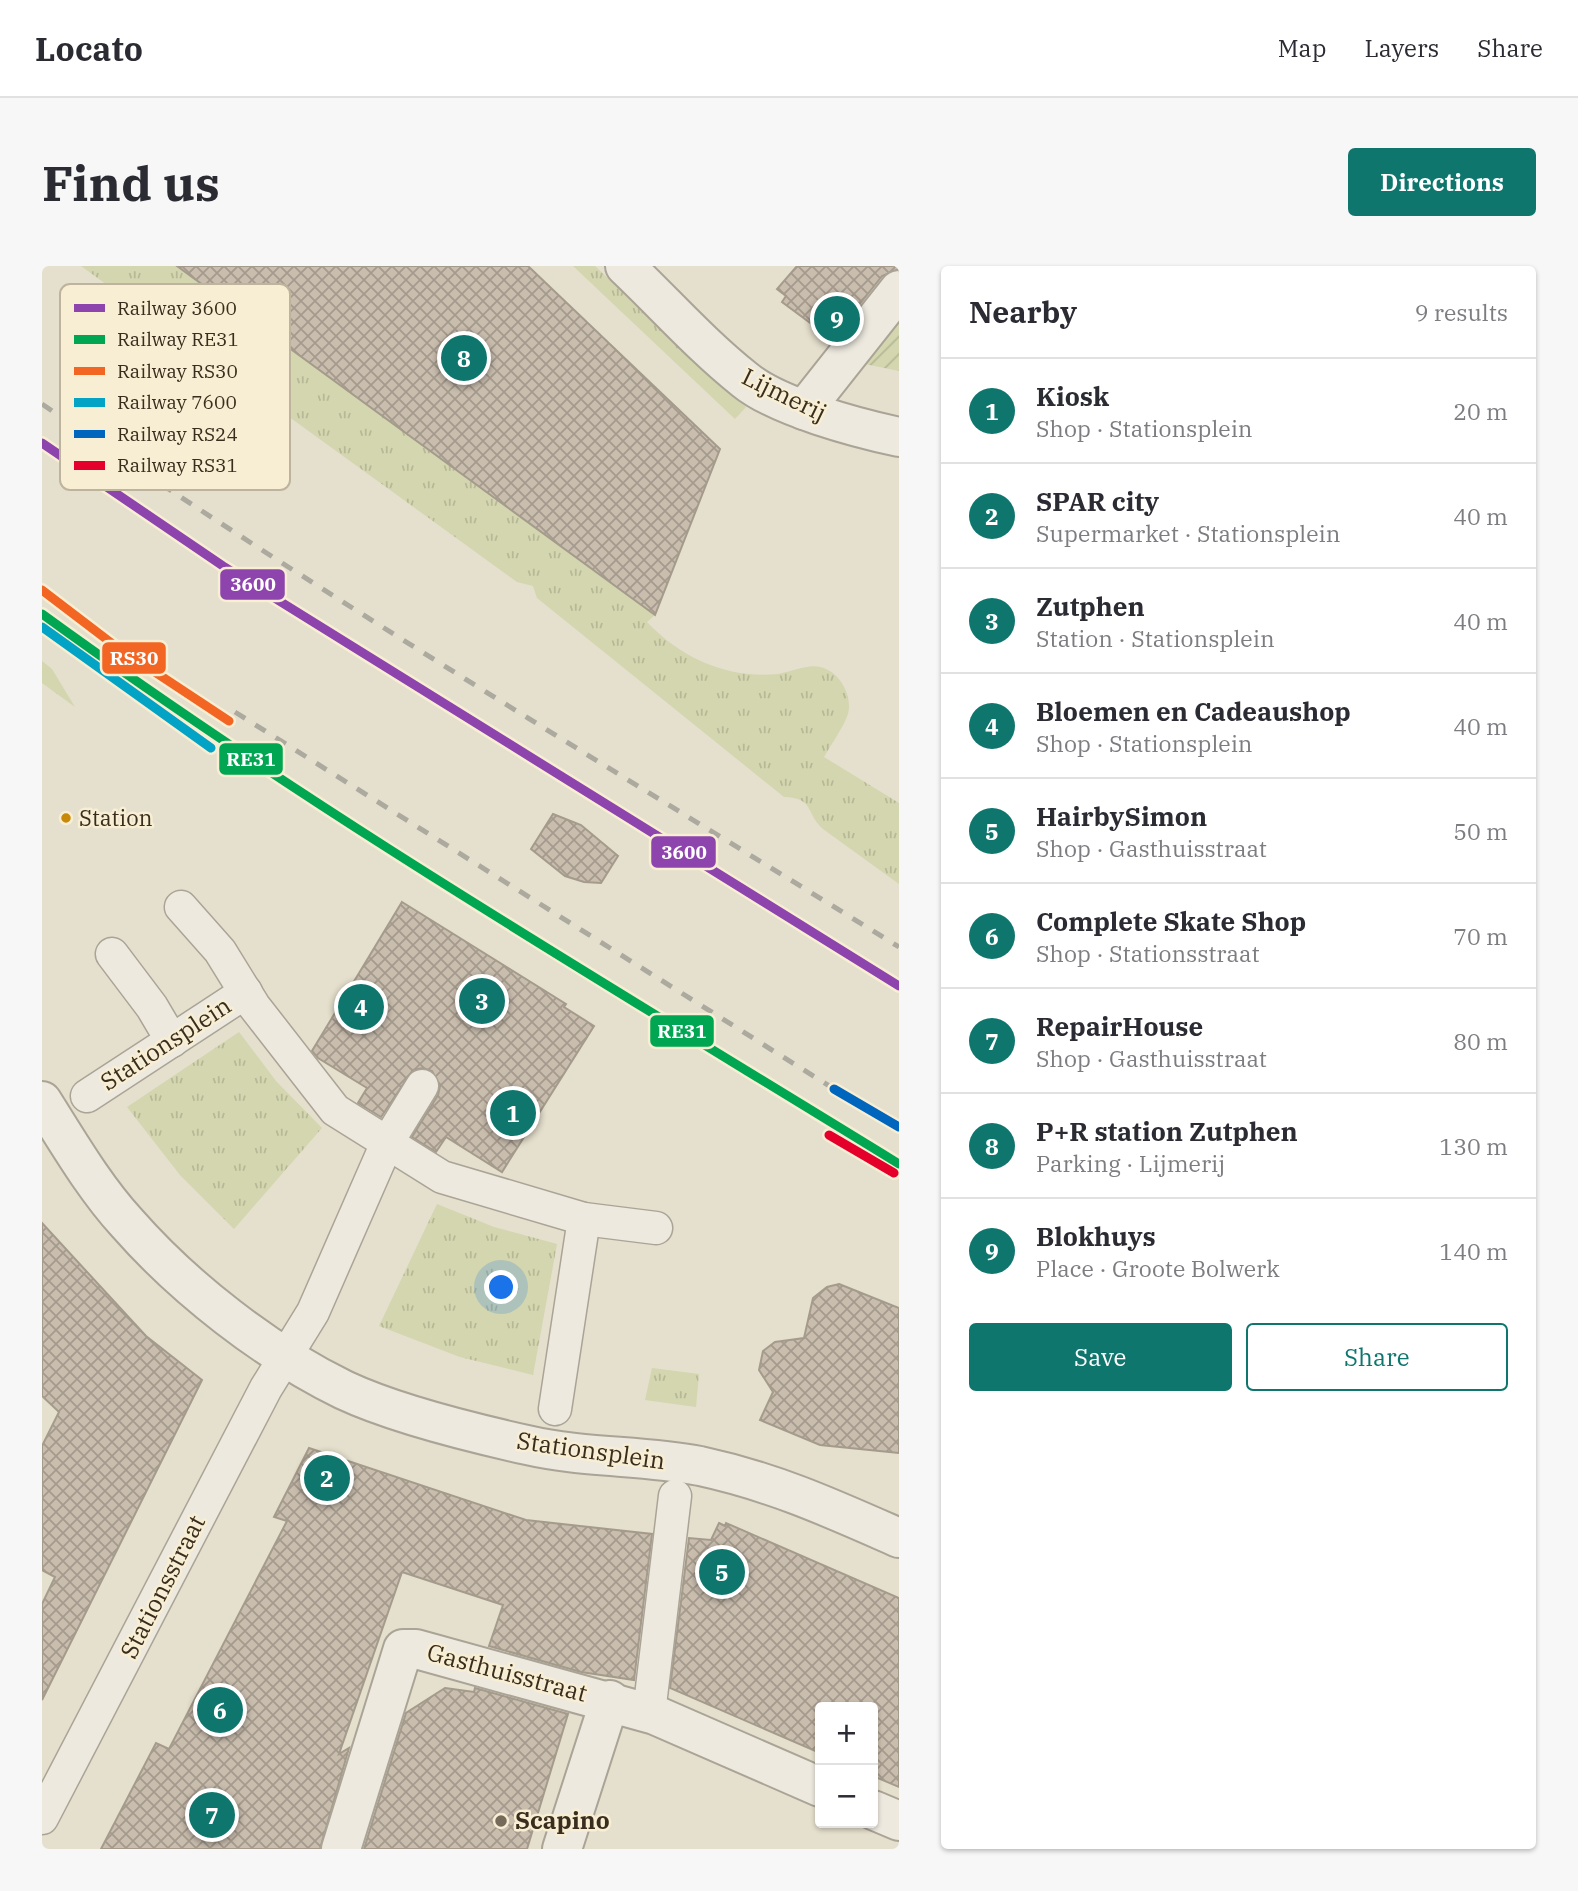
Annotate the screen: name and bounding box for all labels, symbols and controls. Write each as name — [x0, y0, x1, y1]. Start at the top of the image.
text: Locato — [35, 27, 143, 70]
text: Map — [1278, 32, 1326, 64]
text: Layers — [1364, 32, 1439, 64]
text: Share — [1477, 32, 1543, 64]
button: Directions — [1348, 148, 1536, 216]
text: Find us — [42, 151, 220, 214]
legend — [60, 284, 290, 490]
text: Nearby — [969, 292, 1077, 331]
pin: 9 — [814, 293, 860, 345]
text: Railway 3600 — [117, 296, 237, 320]
text: 9 results — [1415, 297, 1508, 327]
text: Railway RE31 — [117, 327, 239, 351]
pin: 8 — [441, 332, 487, 384]
text: Railway RS30 — [117, 359, 238, 383]
street label: Lijmerij — [737, 360, 832, 428]
text: Kiosk — [1036, 379, 1109, 413]
text: Railway 7600 — [117, 390, 237, 414]
text: 1 — [985, 396, 999, 426]
text: 20 m — [1453, 396, 1508, 426]
text: Shop · Stationsplein — [1036, 413, 1253, 443]
text: Railway RS24 — [117, 422, 238, 446]
text: Railway RS31 — [117, 453, 238, 477]
text: SPAR city — [1036, 484, 1159, 518]
text: 2 — [985, 501, 999, 531]
text: 40 m — [1453, 501, 1508, 531]
text: Supermarket · Stationsplein — [1036, 518, 1340, 548]
line badge: 3600 — [219, 568, 286, 601]
text: 3600 — [230, 572, 276, 596]
text: Zutphen — [1036, 589, 1145, 623]
text: 3 — [985, 606, 999, 636]
text: 40 m — [1453, 606, 1508, 636]
text: Station · Stationsplein — [1036, 623, 1275, 653]
line badge: RS30 — [101, 641, 167, 675]
text: RS30 — [110, 646, 158, 670]
text: Bloemen en Cadeaushop — [1036, 694, 1351, 728]
text: 4 — [985, 711, 999, 741]
text: 40 m — [1453, 711, 1508, 741]
text: Shop · Stationsplein — [1036, 728, 1253, 758]
line badge: RE31 — [218, 742, 284, 776]
text: RE31 — [226, 747, 276, 771]
text: HairbySimon — [1036, 799, 1207, 833]
place label: Station — [79, 803, 153, 832]
marker: Station — [59, 811, 73, 825]
text: 5 — [985, 816, 999, 846]
text: 50 m — [1453, 816, 1508, 846]
text: Shop · Gasthuisstraat — [1036, 833, 1267, 863]
line badge: 3600 — [650, 835, 717, 869]
text: 3600 — [661, 840, 707, 864]
text: Complete Skate Shop — [1036, 904, 1306, 938]
text: 6 — [985, 921, 999, 951]
text: 70 m — [1453, 921, 1508, 951]
text: Shop · Stationsstraat — [1036, 938, 1260, 968]
pin: 3 — [459, 975, 505, 1027]
pin: 4 — [338, 981, 384, 1033]
street label: Stationsplein — [94, 989, 237, 1097]
text: RepairHouse — [1036, 1009, 1203, 1043]
line badge: RE31 — [649, 1014, 715, 1048]
text: RE31 — [657, 1019, 707, 1043]
text: 7 — [985, 1026, 999, 1056]
text: 80 m — [1453, 1026, 1508, 1056]
text: Shop · Gasthuisstraat — [1036, 1043, 1267, 1073]
pin: 1 — [490, 1087, 536, 1139]
text: P+R station Zutphen — [1036, 1114, 1298, 1148]
text: 8 — [985, 1131, 999, 1161]
text: 130 m — [1439, 1131, 1508, 1161]
text: Parking · Lijmerij — [1036, 1148, 1225, 1178]
text: Blokhuys — [1036, 1219, 1156, 1253]
text: 9 — [985, 1236, 999, 1266]
text: 140 m — [1439, 1236, 1508, 1266]
text: Place · Groote Bolwerk — [1036, 1253, 1280, 1283]
your location — [484, 1270, 518, 1304]
button: Save — [969, 1323, 1232, 1391]
button: Share — [1246, 1323, 1508, 1391]
street label: Stationsplein — [515, 1424, 668, 1476]
pin: 2 — [304, 1452, 350, 1504]
street label: Stationsstraat — [112, 1509, 212, 1664]
pin: 5 — [699, 1546, 745, 1598]
street label: Gasthuisstraat — [424, 1635, 591, 1709]
pin: 6 — [197, 1684, 243, 1736]
map controls — [815, 1702, 878, 1828]
button: + — [815, 1702, 878, 1765]
button: − — [815, 1765, 878, 1828]
pin: 7 — [189, 1789, 235, 1841]
place label: Scapino — [515, 1804, 610, 1836]
marker: Scapino — [493, 1813, 509, 1829]

